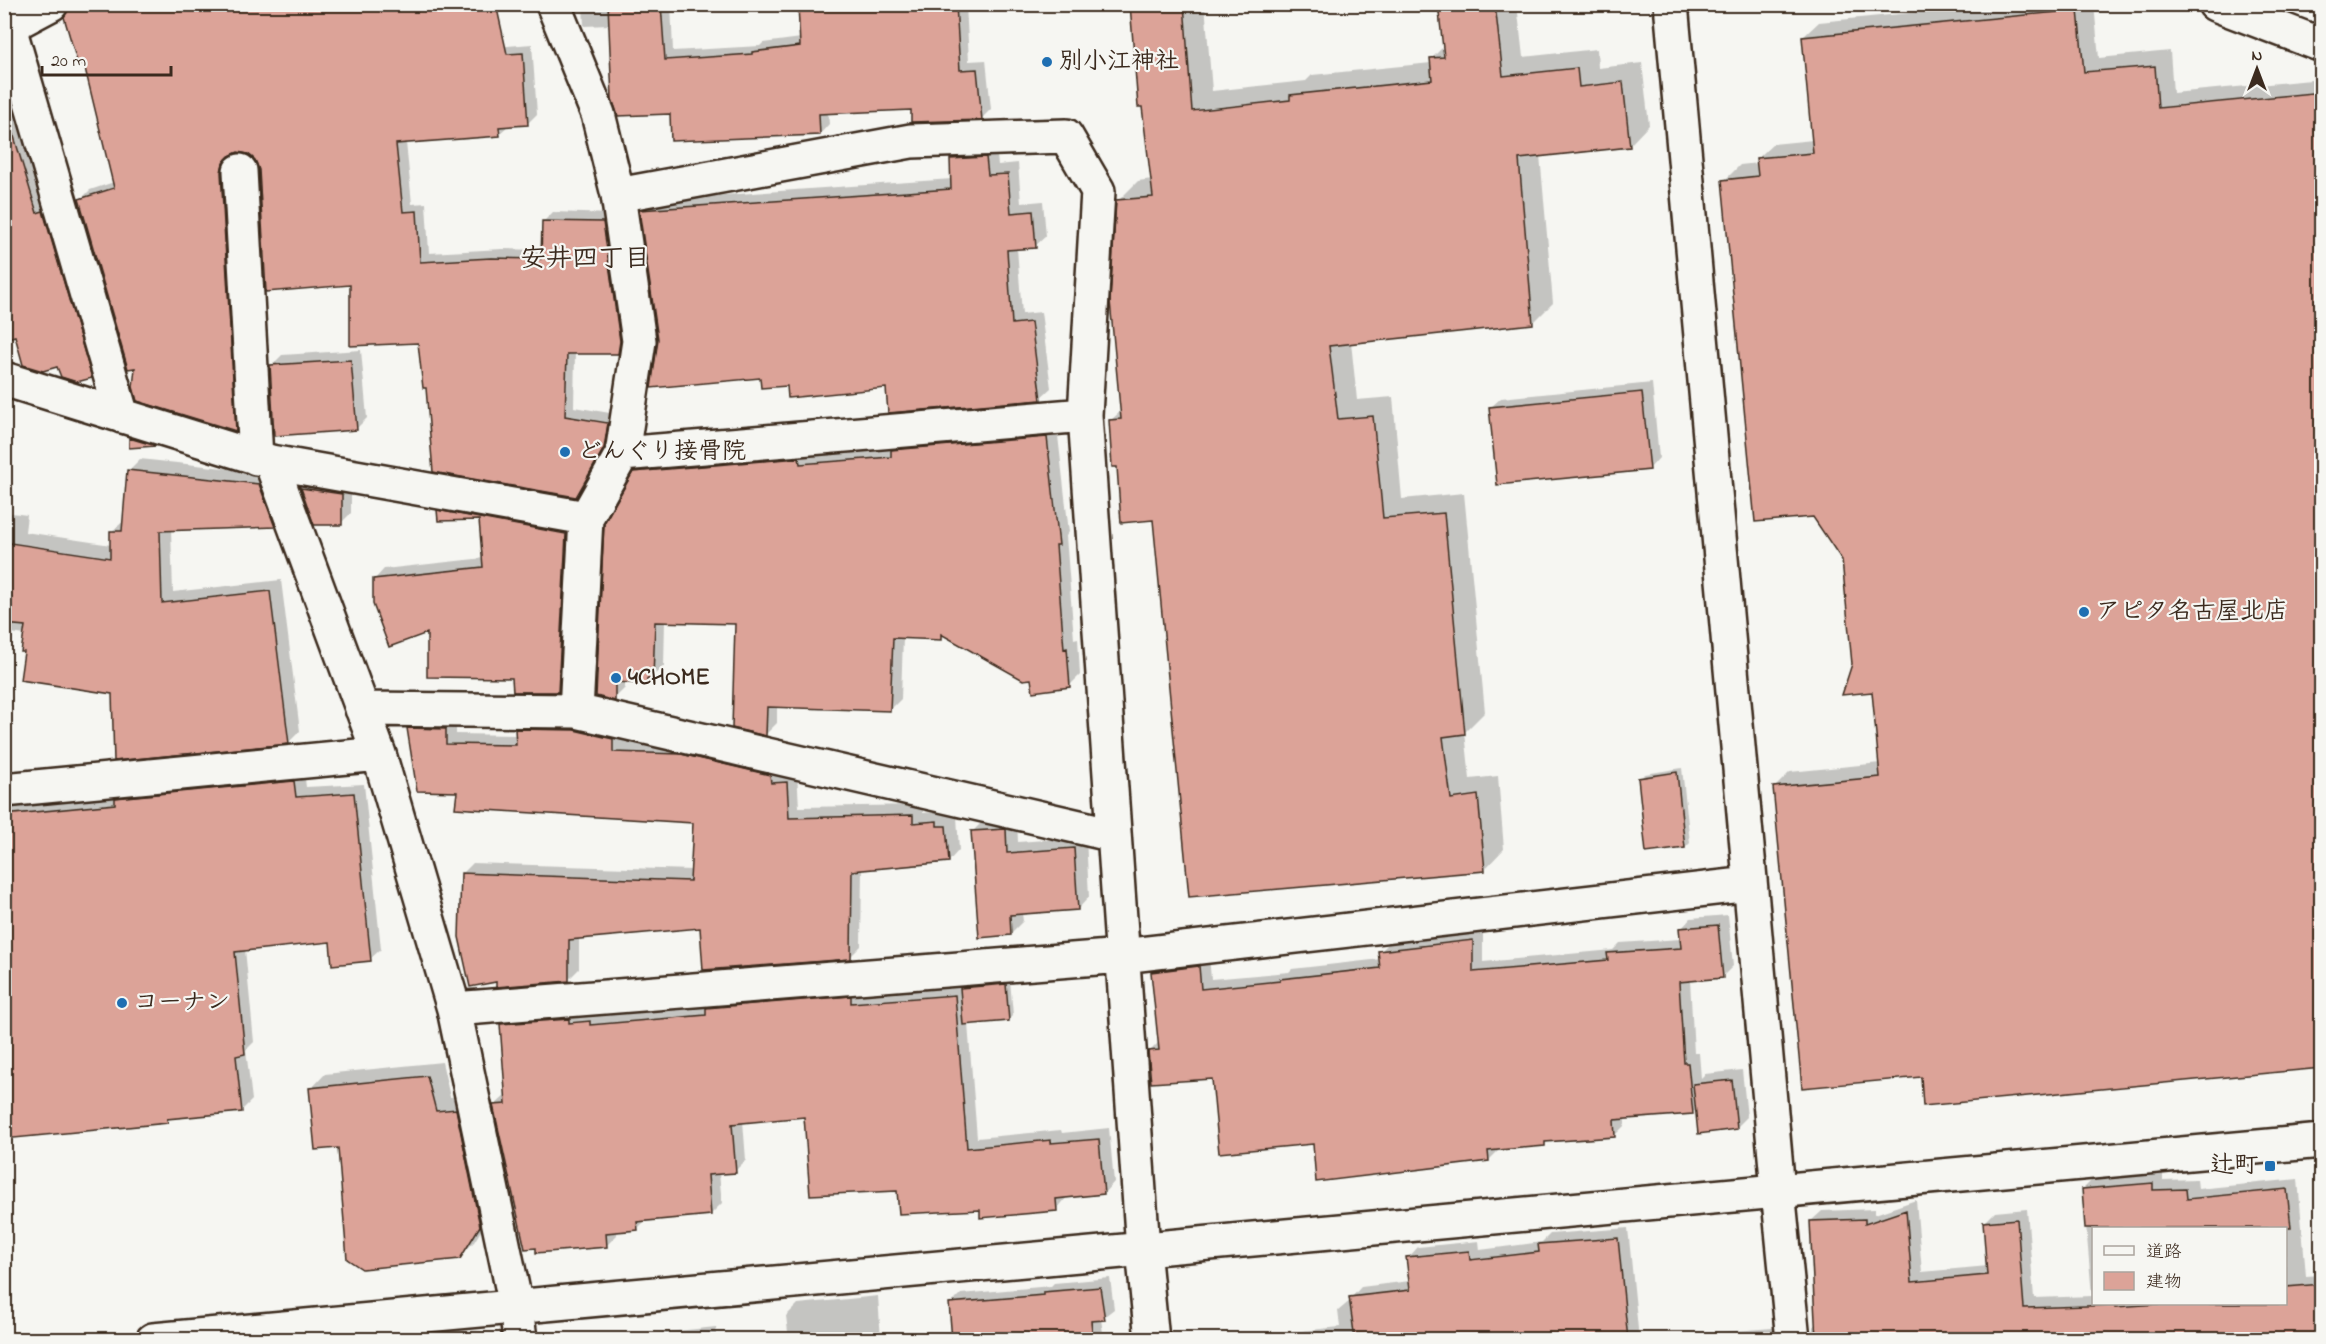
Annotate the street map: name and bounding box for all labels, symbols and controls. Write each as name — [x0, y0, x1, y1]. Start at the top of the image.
scale bar — [42, 39, 171, 77]
north arrow — [2227, 39, 2287, 99]
text: N — [2252, 44, 2263, 68]
place label: 別小江神社 — [1059, 45, 1179, 80]
text: 20 m — [51, 49, 86, 75]
marker: 別小江神社 — [1040, 55, 1054, 69]
district label: 安井四丁目 — [520, 241, 650, 279]
place label: どんぐり接骨院 — [577, 435, 746, 470]
marker: どんぐり接骨院 — [558, 445, 572, 459]
place label: アピタ名古屋北店 — [2096, 595, 2288, 630]
marker: アピタ名古屋北店 — [2077, 605, 2091, 619]
place label: 4CHOME — [628, 661, 710, 696]
marker: 4CHOME — [609, 671, 623, 685]
place label: コーナン — [134, 986, 230, 1021]
marker: コーナン — [115, 996, 129, 1010]
place label: 辻町 — [2210, 1149, 2258, 1184]
marker: 辻町 — [2263, 1159, 2277, 1173]
legend — [2092, 1227, 2287, 1305]
text: 道路 — [2146, 1240, 2182, 1266]
text: 建物 — [2146, 1270, 2182, 1296]

